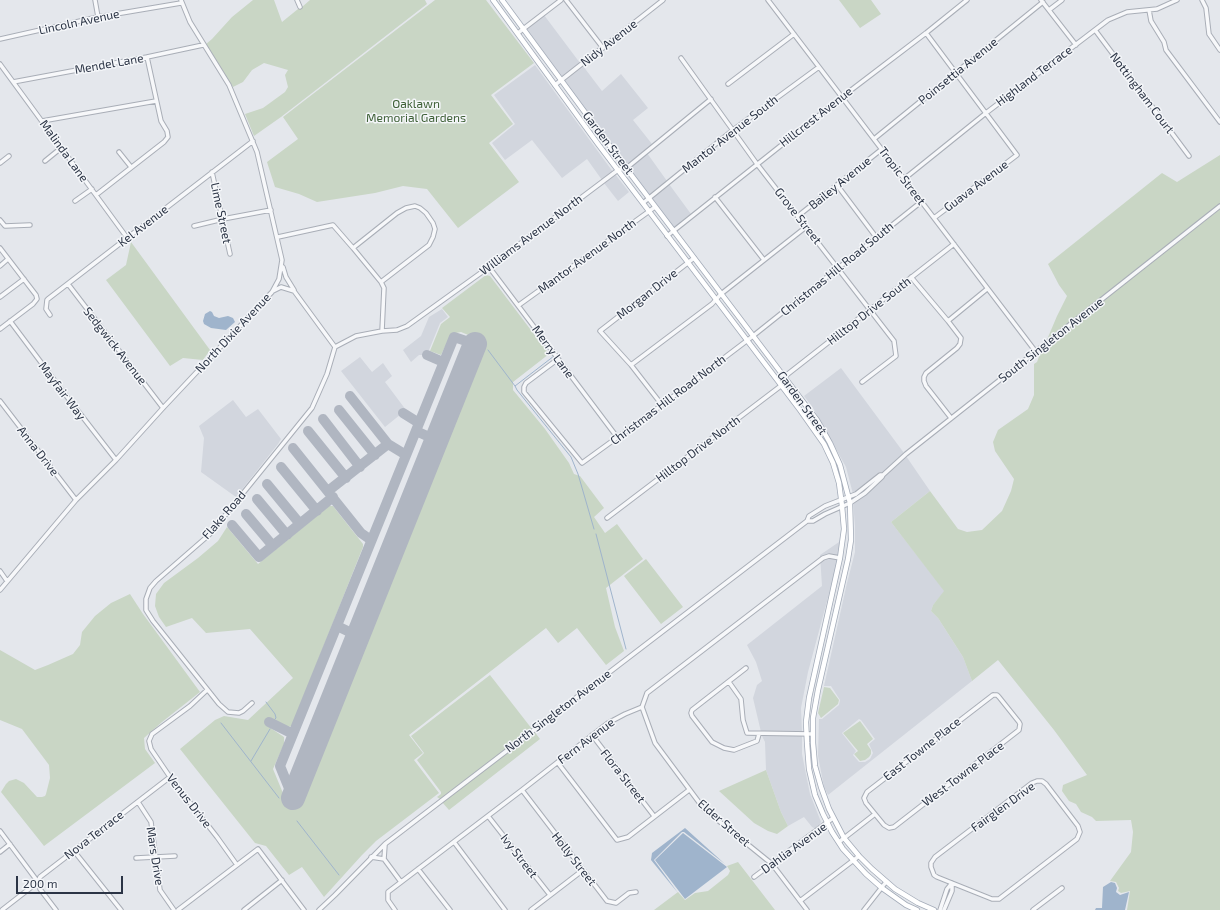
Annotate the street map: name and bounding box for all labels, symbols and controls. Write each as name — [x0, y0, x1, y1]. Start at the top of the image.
street label: Lincoln Avenue — [37, 6, 121, 38]
street label: Nidy Avenue — [578, 17, 640, 69]
street label: Poinsettia Avenue — [915, 35, 1001, 107]
street label: Highland Terrace — [993, 43, 1075, 109]
street label: Nottingham Court — [1107, 50, 1177, 136]
street label: Mendel Lane — [73, 51, 145, 77]
street label: Hillcrest Avenue — [777, 84, 855, 150]
street label: Mantor Avenue South — [679, 92, 781, 176]
park label: Oaklawn Memorial Gardens — [366, 97, 466, 125]
street label: Garden Street — [580, 109, 636, 177]
street label: Malinda Lane — [37, 117, 91, 185]
street label: Tropic Street — [875, 144, 929, 208]
street label: Bailey Avenue — [806, 153, 874, 213]
street label: Guava Avenue — [941, 157, 1011, 215]
street label: Lime Street — [207, 181, 235, 245]
street label: Grove Street — [771, 185, 825, 247]
street label: Williams Avenue North — [477, 192, 585, 278]
street label: Kel Avenue — [115, 202, 171, 250]
street label: Mantor Avenue North — [535, 216, 639, 296]
street label: Christmas Hill Road South — [778, 219, 896, 319]
street label: Morgan Drive — [614, 266, 680, 322]
street label: Hilltop Drive South — [824, 274, 914, 348]
street label: North Dixie Avenue — [192, 290, 274, 376]
street label: South Singleton Avenue — [996, 295, 1106, 385]
street label: Sedgwick Avenue — [80, 304, 150, 388]
street label: Merry Lane — [529, 323, 577, 381]
street label: Christmas Hill Road North — [607, 352, 729, 448]
street label: Mayfair Way — [35, 359, 89, 423]
street label: Garden Street — [774, 368, 830, 438]
street label: Hilltop Drive North — [653, 413, 743, 485]
street label: Anna Drive — [14, 423, 62, 479]
street label: Flake Road — [199, 488, 249, 542]
street label: North Singleton Avenue — [502, 666, 614, 756]
street label: East Towne Place — [880, 714, 964, 784]
street label: Fern Avenue — [555, 715, 617, 767]
street label: West Towne Place — [919, 739, 1007, 809]
street label: Flora Street — [598, 746, 648, 806]
street label: Venus Drive — [164, 771, 214, 831]
street label: Fairglen Drive — [968, 779, 1038, 835]
street label: Elder Street — [695, 796, 753, 850]
street label: Nova Terrace — [61, 807, 127, 863]
street label: Dahlia Avenue — [758, 819, 830, 877]
street label: Mars Drive — [143, 826, 167, 886]
street label: Holly Street — [549, 829, 599, 889]
street label: Ivy Street — [497, 831, 541, 881]
scale bar — [18, 868, 125, 894]
text: 200 m — [23, 876, 57, 890]

